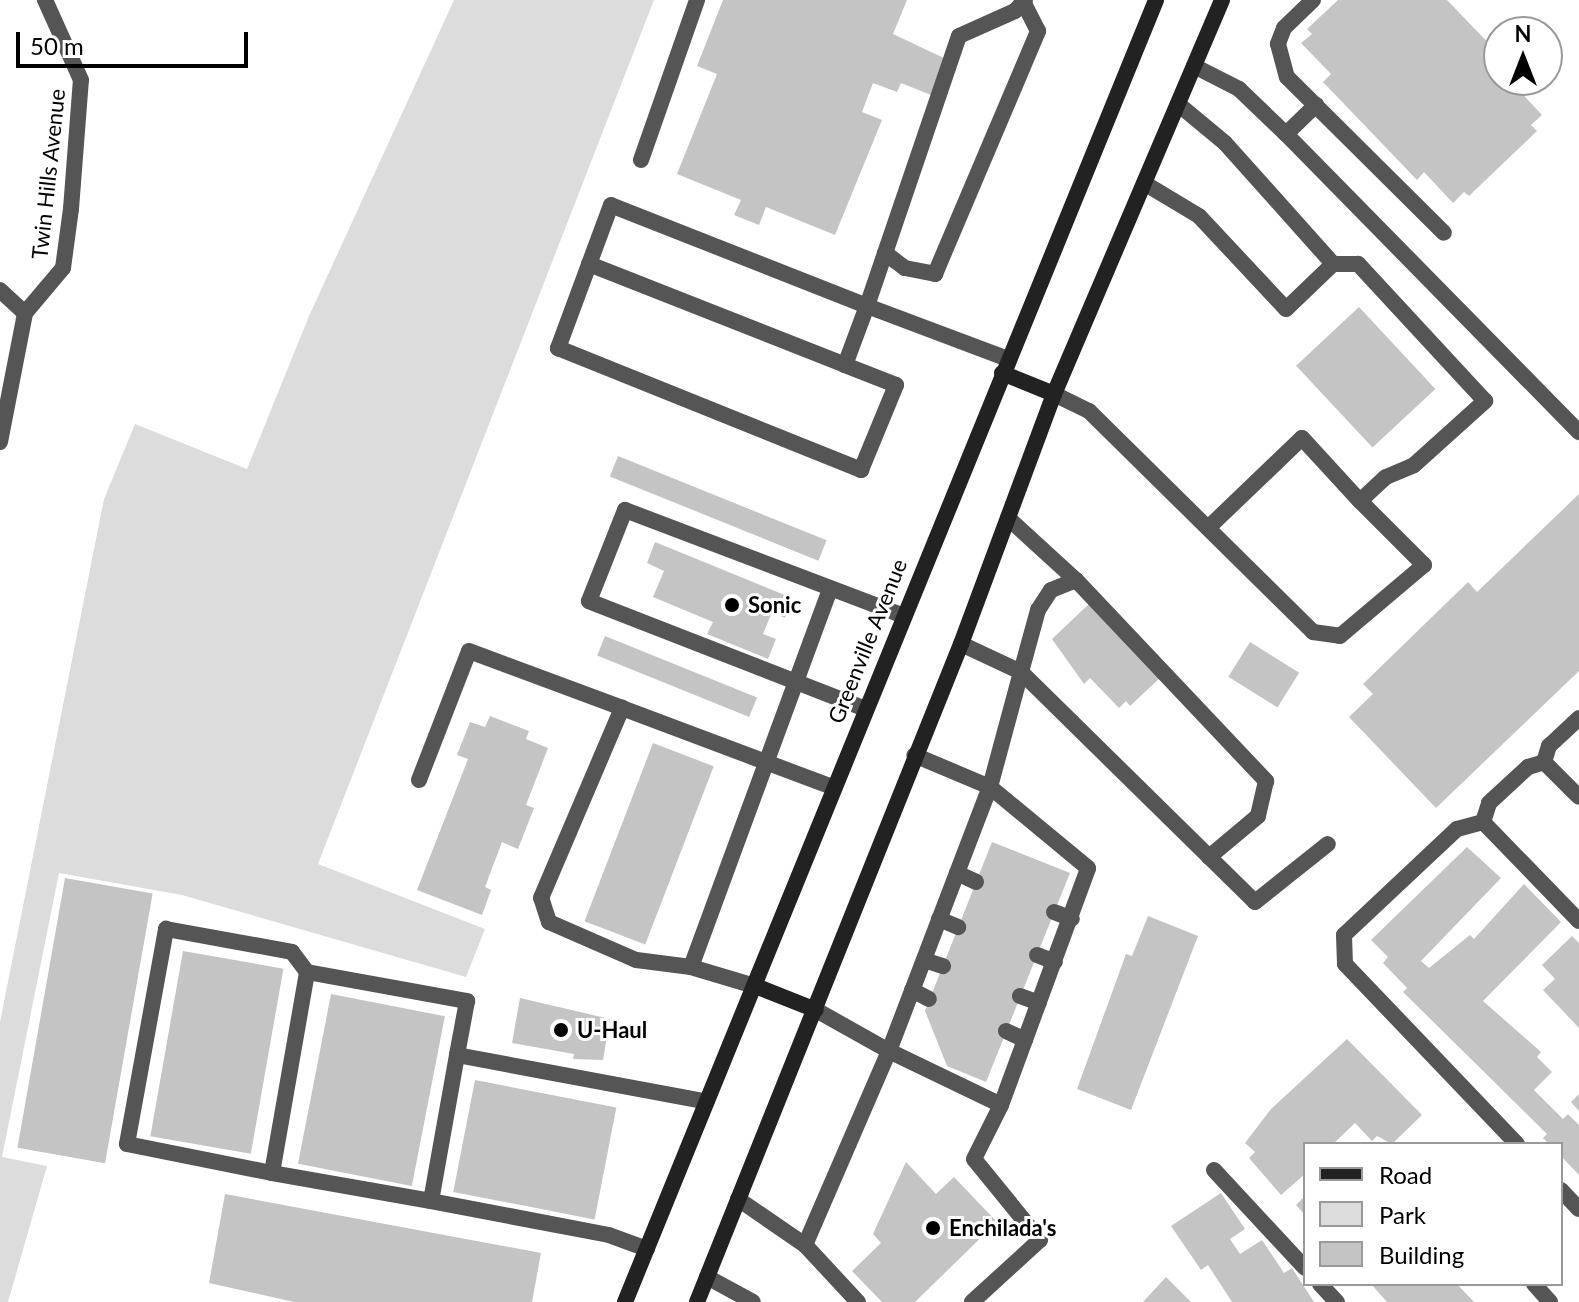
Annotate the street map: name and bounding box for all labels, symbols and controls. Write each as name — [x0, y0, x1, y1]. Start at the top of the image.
scale bar — [20, 16, 252, 66]
north arrow — [1483, 16, 1563, 96]
text: N — [1515, 20, 1531, 47]
text: 50 m — [30, 31, 84, 60]
street label: Twin Hills Avenue — [26, 87, 70, 261]
street label: Greenville Avenue — [822, 555, 912, 727]
place label: Sonic — [748, 592, 801, 618]
marker: Sonic — [723, 596, 741, 614]
place label: U-Haul — [577, 1017, 647, 1043]
marker: U-Haul — [552, 1021, 570, 1039]
legend — [1303, 1142, 1563, 1286]
text: Road — [1379, 1160, 1432, 1189]
text: Park — [1379, 1200, 1426, 1229]
place label: Enchilada's — [949, 1215, 1056, 1241]
marker: Enchilada's — [924, 1219, 942, 1237]
text: Building — [1379, 1240, 1464, 1269]

